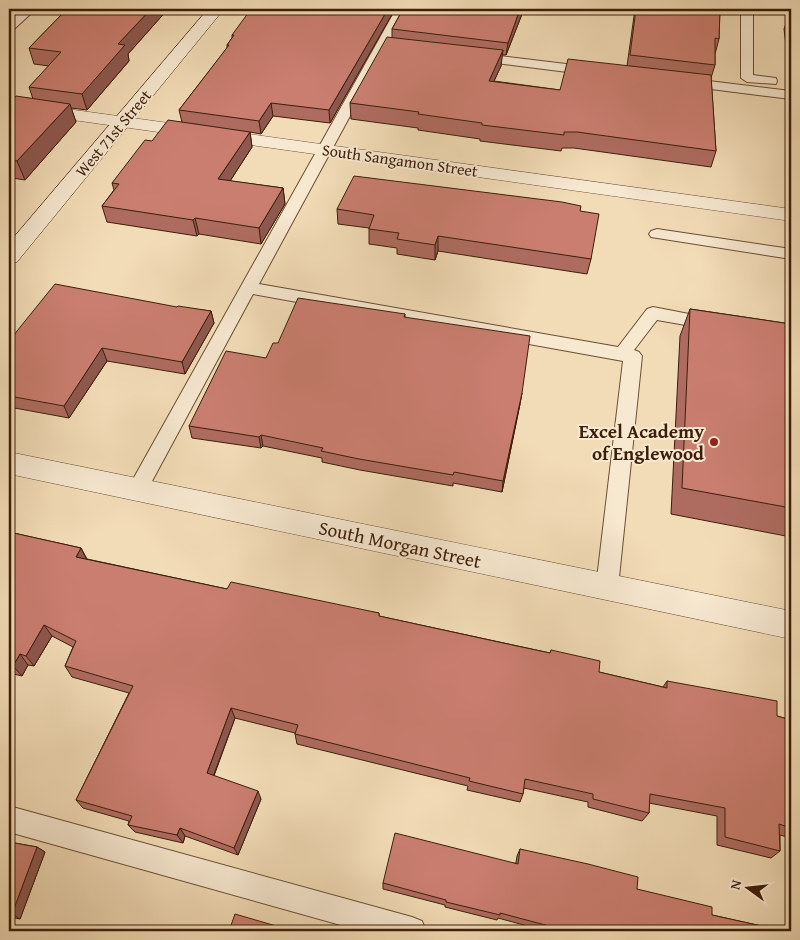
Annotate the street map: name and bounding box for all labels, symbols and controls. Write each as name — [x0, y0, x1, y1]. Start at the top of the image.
street label: West 71st Street — [69, 84, 157, 182]
street label: South Sangamon Street — [321, 137, 480, 183]
place label: Excel Academy of Englewood — [579, 417, 704, 467]
marker: Excel Academy of Englewood — [708, 436, 720, 448]
street label: South Morgan Street — [316, 513, 484, 575]
north arrow — [722, 862, 772, 912]
text: N — [725, 877, 746, 892]

